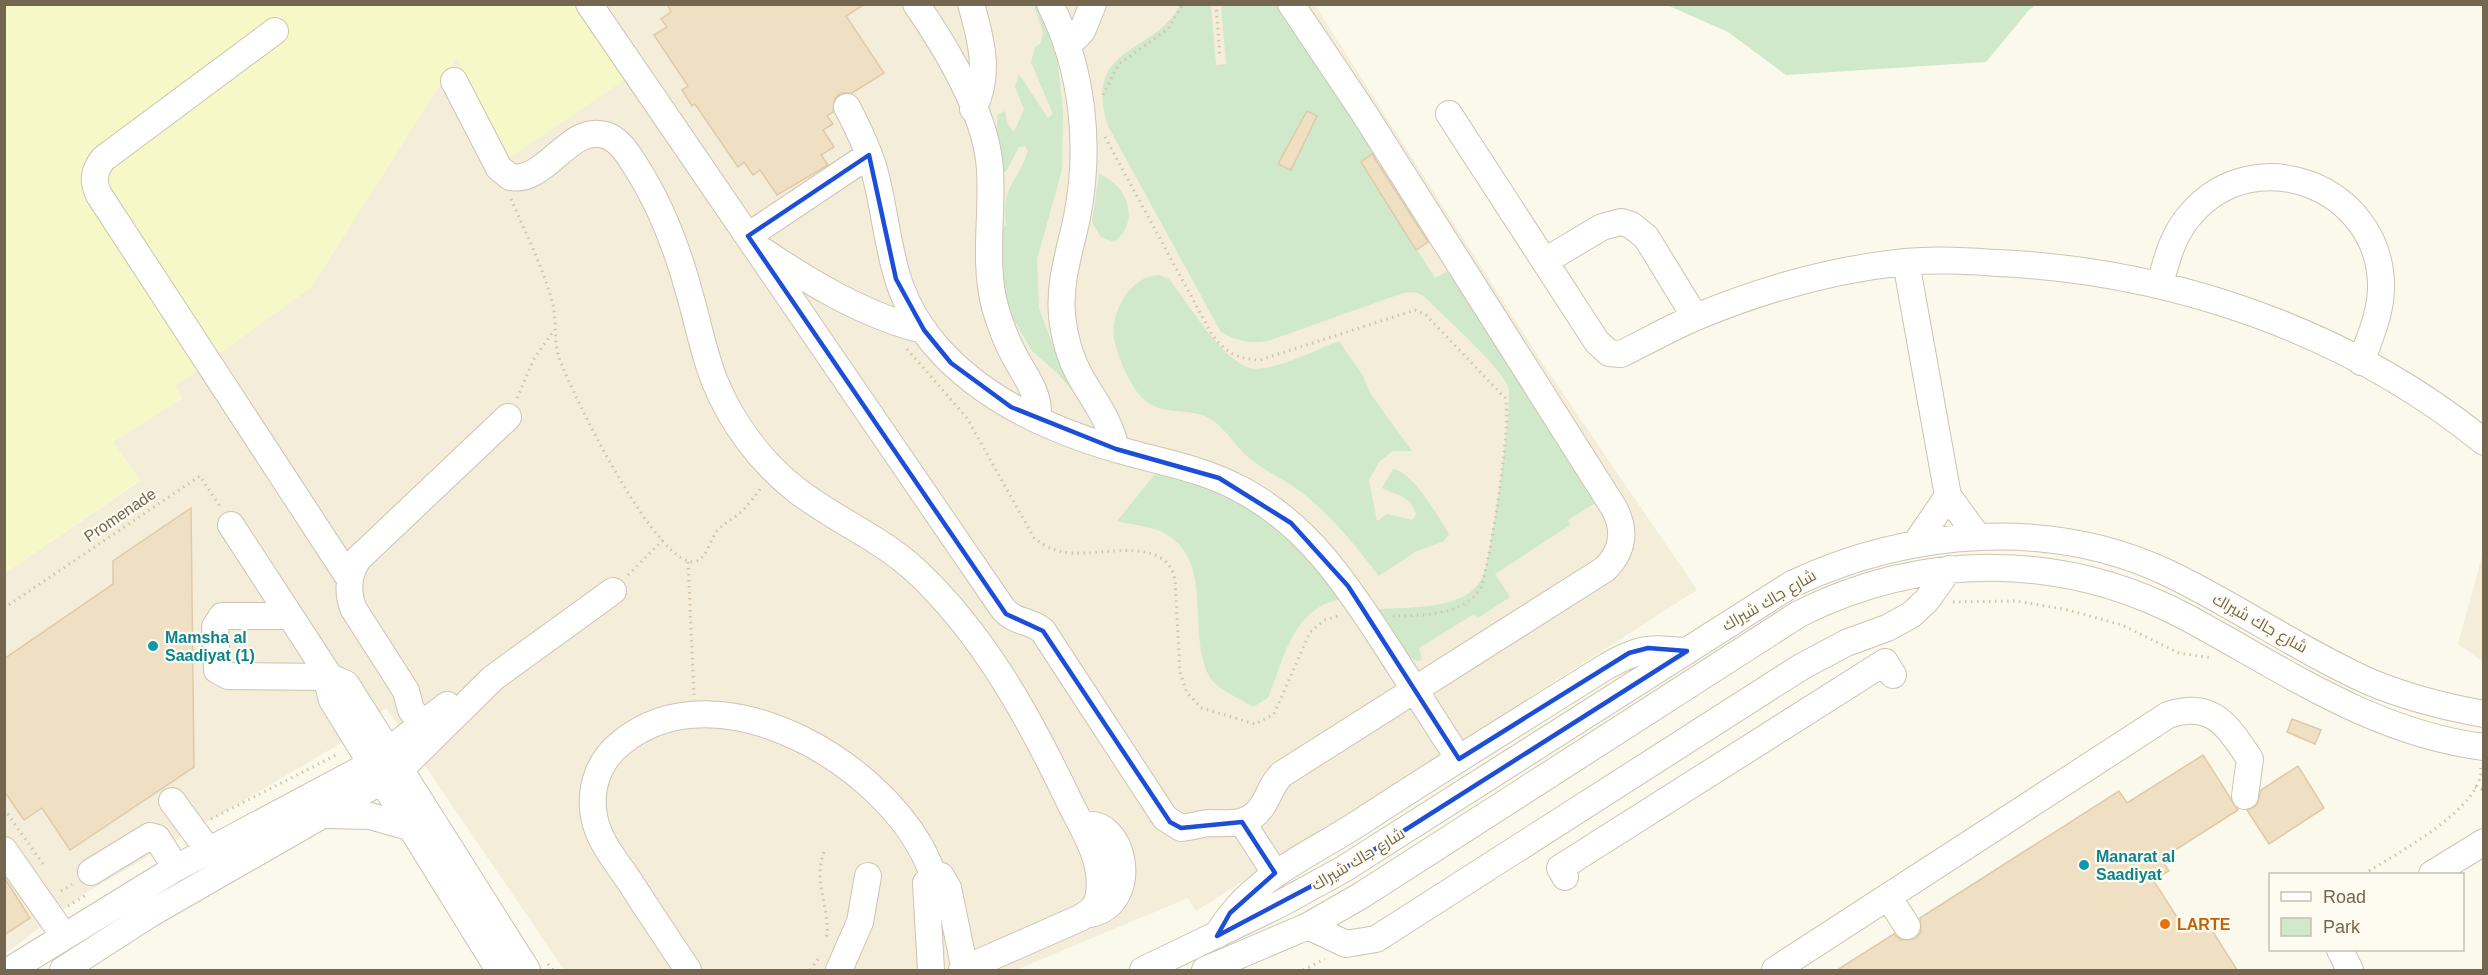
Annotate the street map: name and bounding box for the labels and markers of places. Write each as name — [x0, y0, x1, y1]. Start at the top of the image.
place label: Mamsha al Saadiyat (1) — [165, 629, 255, 664]
marker: Mamsha al Saadiyat (1) — [146, 639, 160, 653]
place label: Manarat al Saadiyat — [2096, 848, 2175, 883]
marker: Manarat al Saadiyat — [2077, 858, 2091, 872]
place label: LARTE — [2177, 916, 2231, 933]
marker: LARTE — [2158, 917, 2172, 931]

